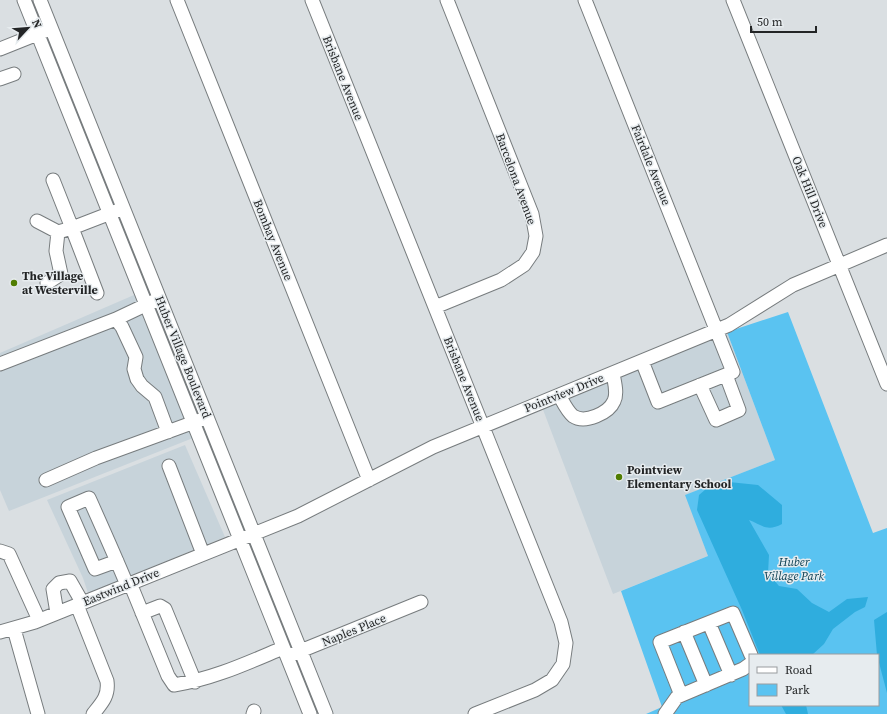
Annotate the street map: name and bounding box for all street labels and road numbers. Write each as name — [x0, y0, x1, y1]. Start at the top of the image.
street label: Brisbane Avenue — [319, 33, 367, 123]
street label: Fairdale Avenue — [628, 122, 674, 208]
street label: Barcelona Avenue — [492, 131, 540, 227]
street label: Oak Hill Drive — [788, 154, 832, 230]
street label: Bombay Avenue — [249, 197, 297, 283]
street label: Huber Village Boulevard — [151, 294, 215, 421]
street label: Brisbane Avenue — [440, 334, 488, 424]
street label: Pointview Drive — [522, 370, 606, 416]
street label: Eastwind Drive — [80, 564, 162, 610]
street label: Naples Place — [320, 610, 388, 650]

